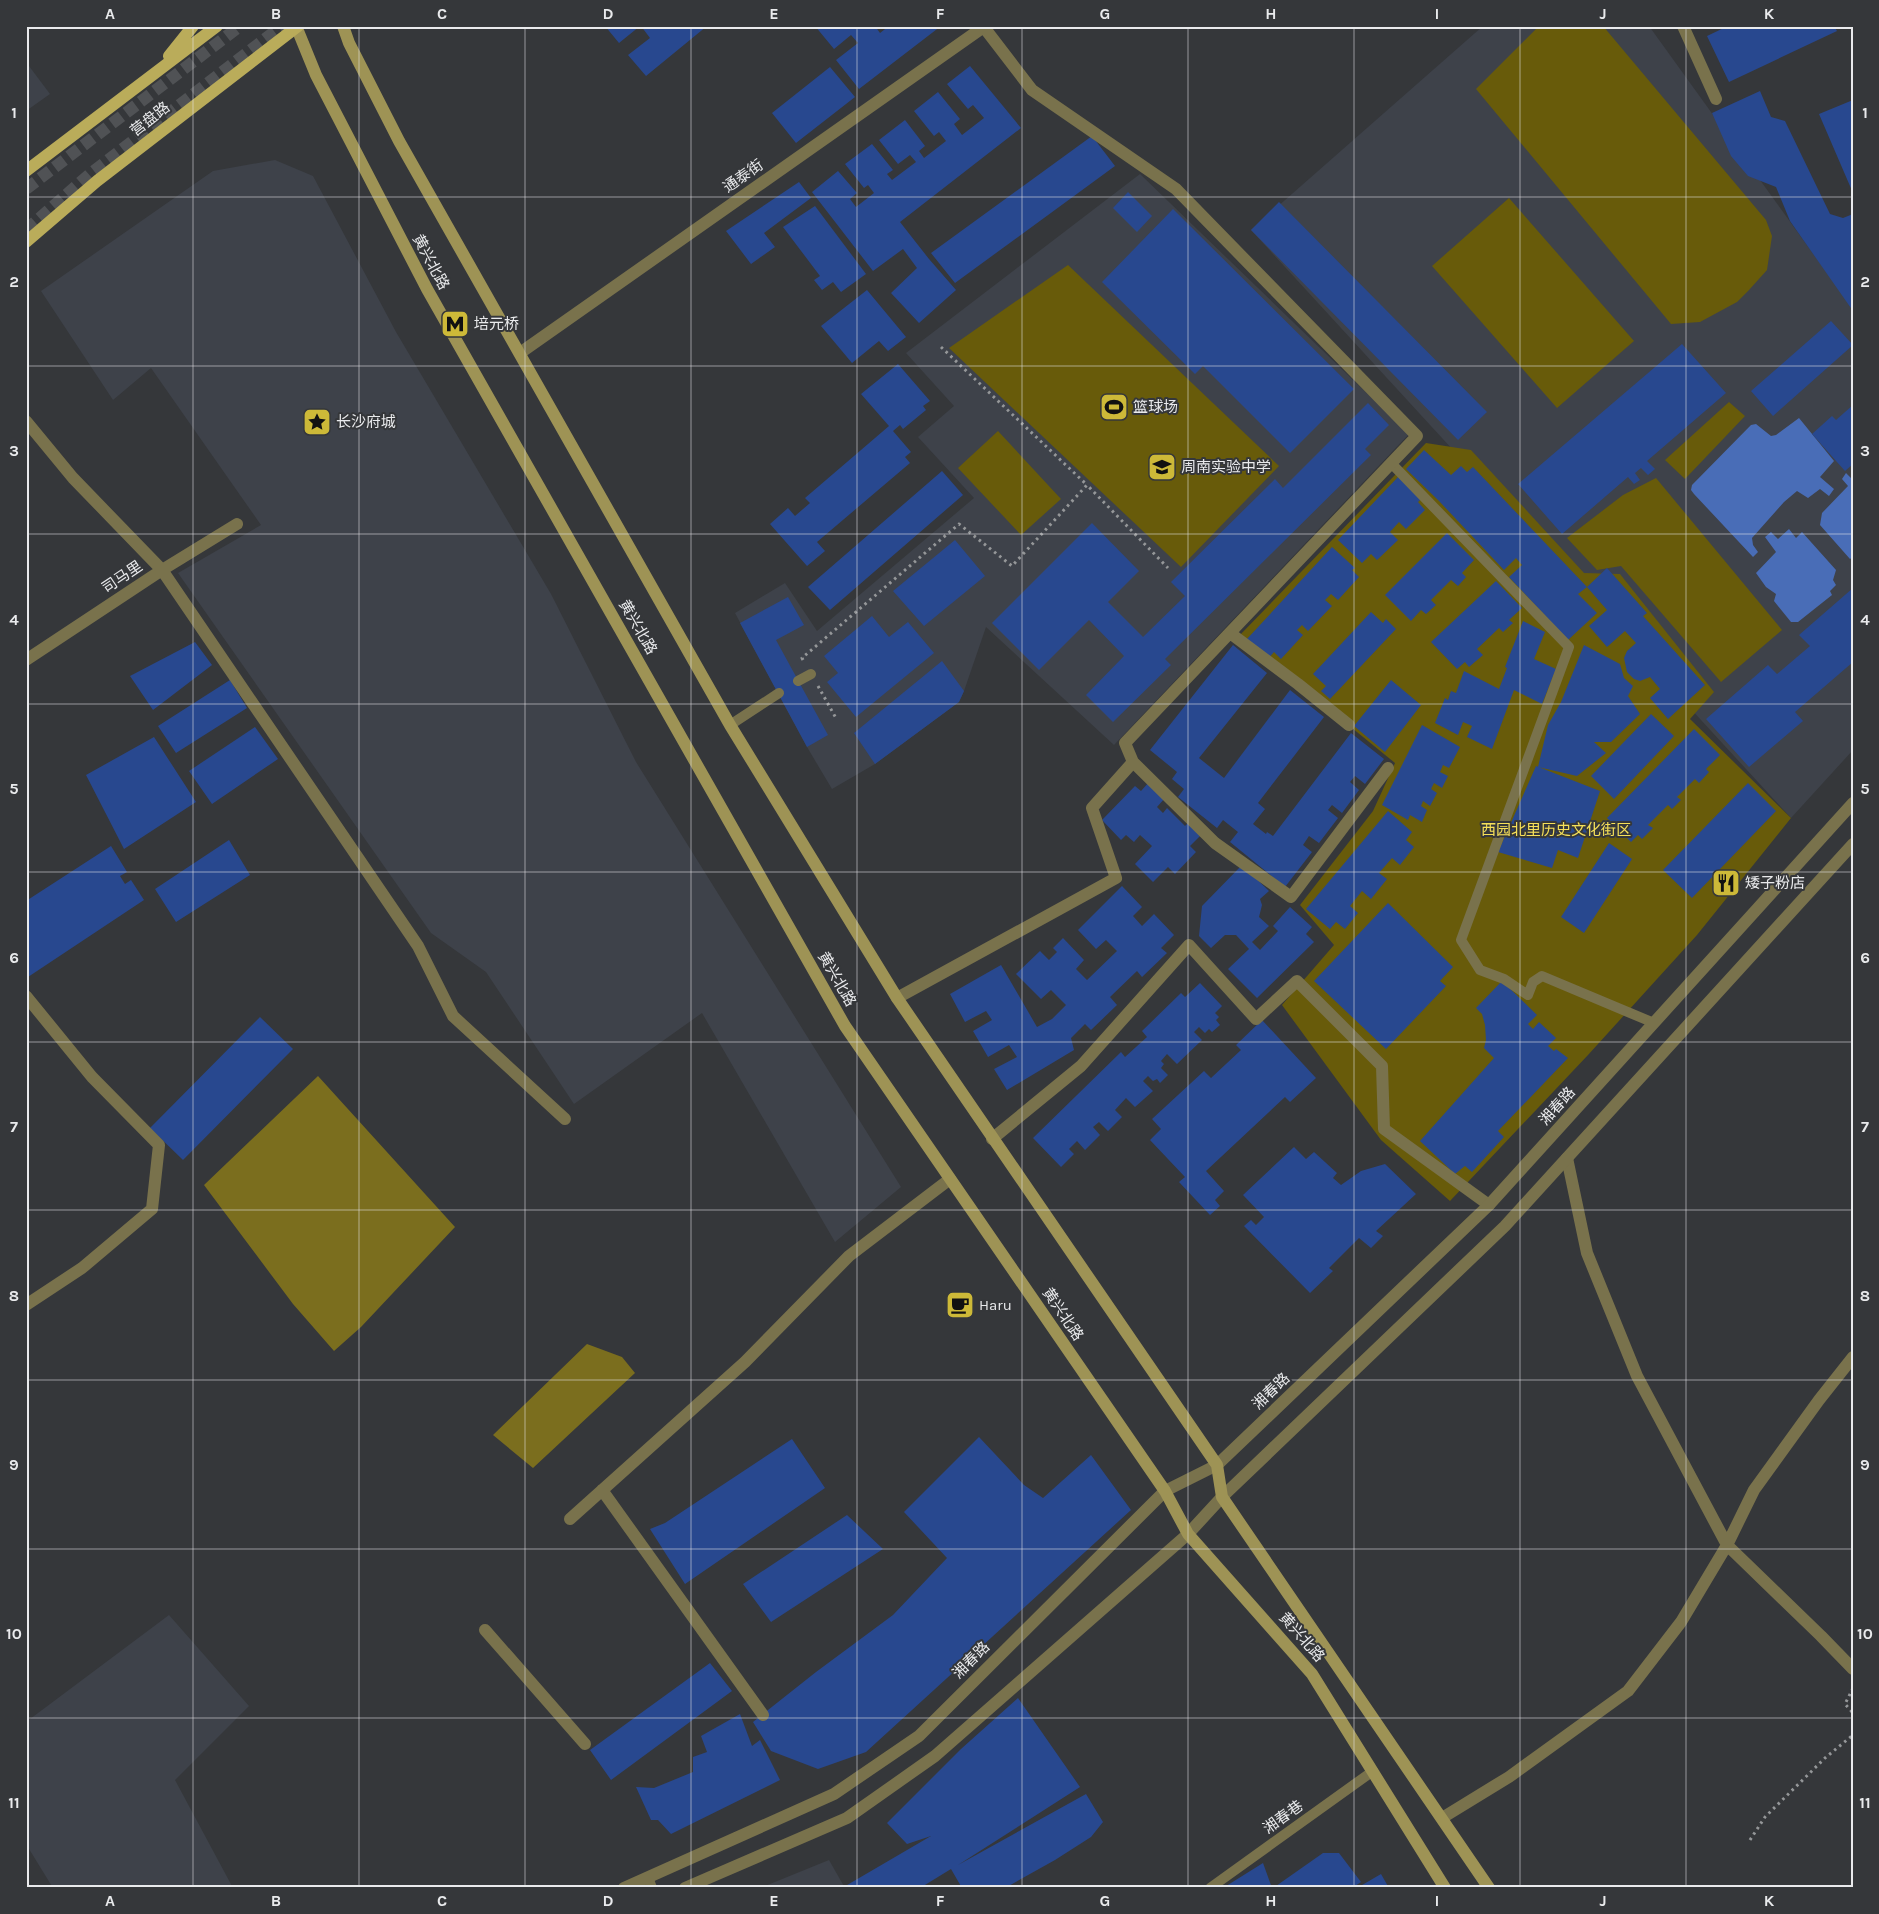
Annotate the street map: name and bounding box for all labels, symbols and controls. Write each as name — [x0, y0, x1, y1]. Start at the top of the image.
text: A — [105, 4, 115, 23]
text: B — [271, 4, 281, 23]
text: C — [437, 4, 447, 23]
text: D — [603, 4, 614, 23]
text: E — [769, 4, 779, 23]
text: F — [936, 4, 945, 23]
text: G — [1100, 4, 1110, 23]
text: H — [1265, 4, 1277, 23]
text: I — [1435, 4, 1439, 23]
text: J — [1599, 4, 1607, 23]
text: K — [1764, 4, 1775, 23]
street label: 营盘路 — [127, 98, 173, 140]
text: 1 — [11, 103, 17, 122]
text: 1 — [1862, 103, 1868, 122]
street label: 通泰街 — [719, 156, 767, 196]
street label: 黄兴北路 — [409, 231, 453, 293]
text: 2 — [9, 272, 19, 291]
text: 2 — [1860, 272, 1870, 291]
metro station icon: 培元桥 — [440, 309, 470, 339]
place label: 培元桥 — [474, 315, 519, 333]
sports icon: 篮球场 — [1099, 392, 1129, 422]
place label: 篮球场 — [1133, 398, 1178, 416]
place icon: 长沙府城 — [302, 407, 332, 437]
place label: 长沙府城 — [336, 413, 396, 431]
text: 3 — [9, 441, 19, 460]
text: 3 — [1860, 441, 1870, 460]
school or university icon: 周南实验中学 — [1147, 452, 1177, 482]
place label: 周南实验中学 — [1181, 458, 1271, 476]
street label: 司马里 — [98, 557, 146, 597]
street label: 黄兴北路 — [615, 597, 661, 657]
text: 4 — [9, 610, 19, 629]
text: 4 — [1860, 610, 1870, 629]
text: 5 — [9, 779, 19, 798]
text: 5 — [1860, 779, 1870, 798]
park label: 西园北里历史文化街区 — [1481, 821, 1631, 839]
restaurant icon: 矮子粉店 — [1711, 868, 1741, 898]
place label: 矮子粉店 — [1745, 874, 1805, 892]
text: 6 — [9, 948, 19, 967]
text: 6 — [1860, 948, 1870, 967]
street label: 黄兴北路 — [814, 949, 860, 1009]
street label: 湘春路 — [1535, 1083, 1579, 1129]
text: 7 — [10, 1117, 18, 1136]
text: 7 — [1861, 1117, 1869, 1136]
street label: 黄兴北路 — [1039, 1284, 1087, 1344]
text: 8 — [9, 1286, 19, 1305]
text: 8 — [1860, 1286, 1870, 1305]
cafe icon: Haru — [945, 1290, 975, 1320]
place label: Haru — [979, 1296, 1012, 1314]
street label: 湘春路 — [1249, 1369, 1293, 1413]
text: 9 — [9, 1455, 19, 1474]
text: 9 — [1860, 1455, 1870, 1474]
street label: 黄兴北路 — [1276, 1608, 1328, 1666]
text: 10 — [6, 1624, 22, 1643]
text: 10 — [1857, 1624, 1873, 1643]
street label: 湘春路 — [949, 1638, 993, 1682]
text: 11 — [8, 1793, 20, 1812]
text: 11 — [1859, 1793, 1871, 1812]
street label: 湘春巷 — [1260, 1796, 1306, 1838]
text: A — [105, 1891, 115, 1910]
text: B — [271, 1891, 281, 1910]
text: C — [437, 1891, 447, 1910]
text: D — [603, 1891, 614, 1910]
text: E — [769, 1891, 779, 1910]
text: F — [936, 1891, 945, 1910]
text: G — [1100, 1891, 1110, 1910]
text: H — [1265, 1891, 1277, 1910]
text: I — [1435, 1891, 1439, 1910]
text: J — [1599, 1891, 1607, 1910]
text: K — [1764, 1891, 1775, 1910]

